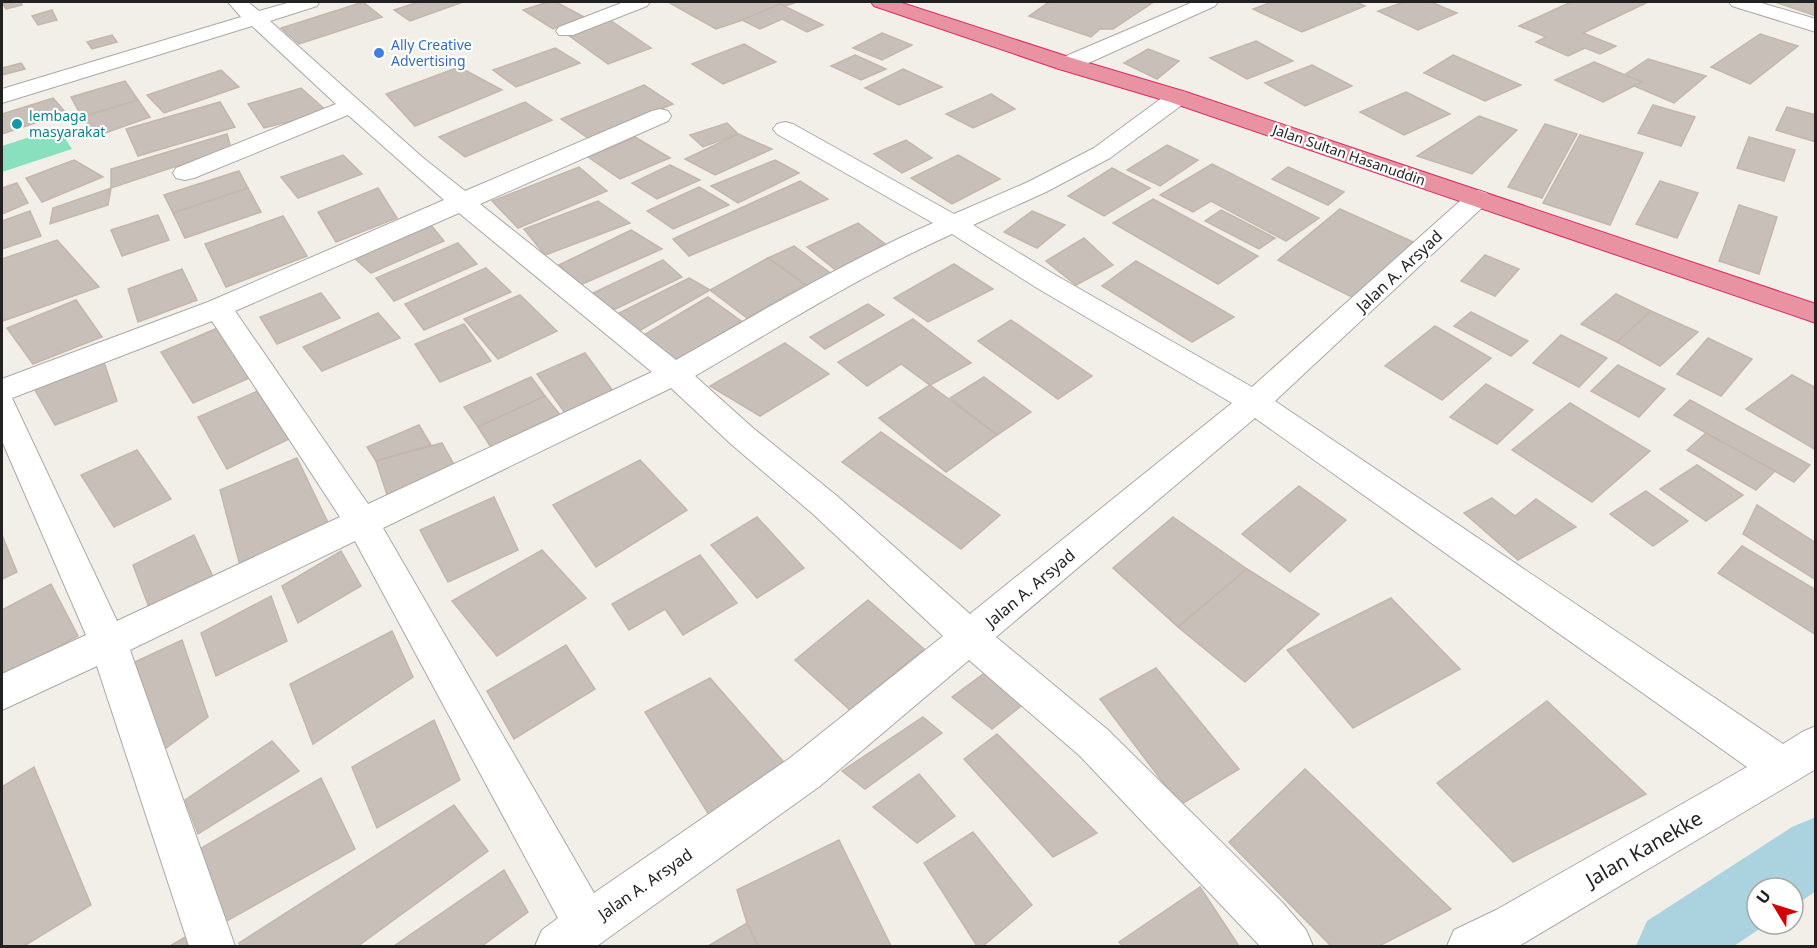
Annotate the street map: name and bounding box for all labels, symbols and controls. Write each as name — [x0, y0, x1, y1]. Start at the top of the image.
place label: Ally Creative Advertising — [391, 35, 472, 70]
marker: Ally Creative Advertising — [372, 46, 386, 60]
place label: lembaga masyarakat — [29, 106, 105, 141]
marker: lembaga masyarakat — [10, 117, 24, 131]
street label: Jalan Sultan Hasanuddin — [1268, 119, 1428, 190]
street label: Jalan A. Arsyad — [1350, 225, 1447, 318]
street label: Jalan A. Arsyad — [979, 544, 1079, 633]
street label: Jalan Kanekke — [1579, 804, 1707, 894]
street label: Jalan A. Arsyad — [592, 843, 697, 926]
north arrow — [1745, 876, 1805, 936]
text: U — [1751, 885, 1776, 908]

